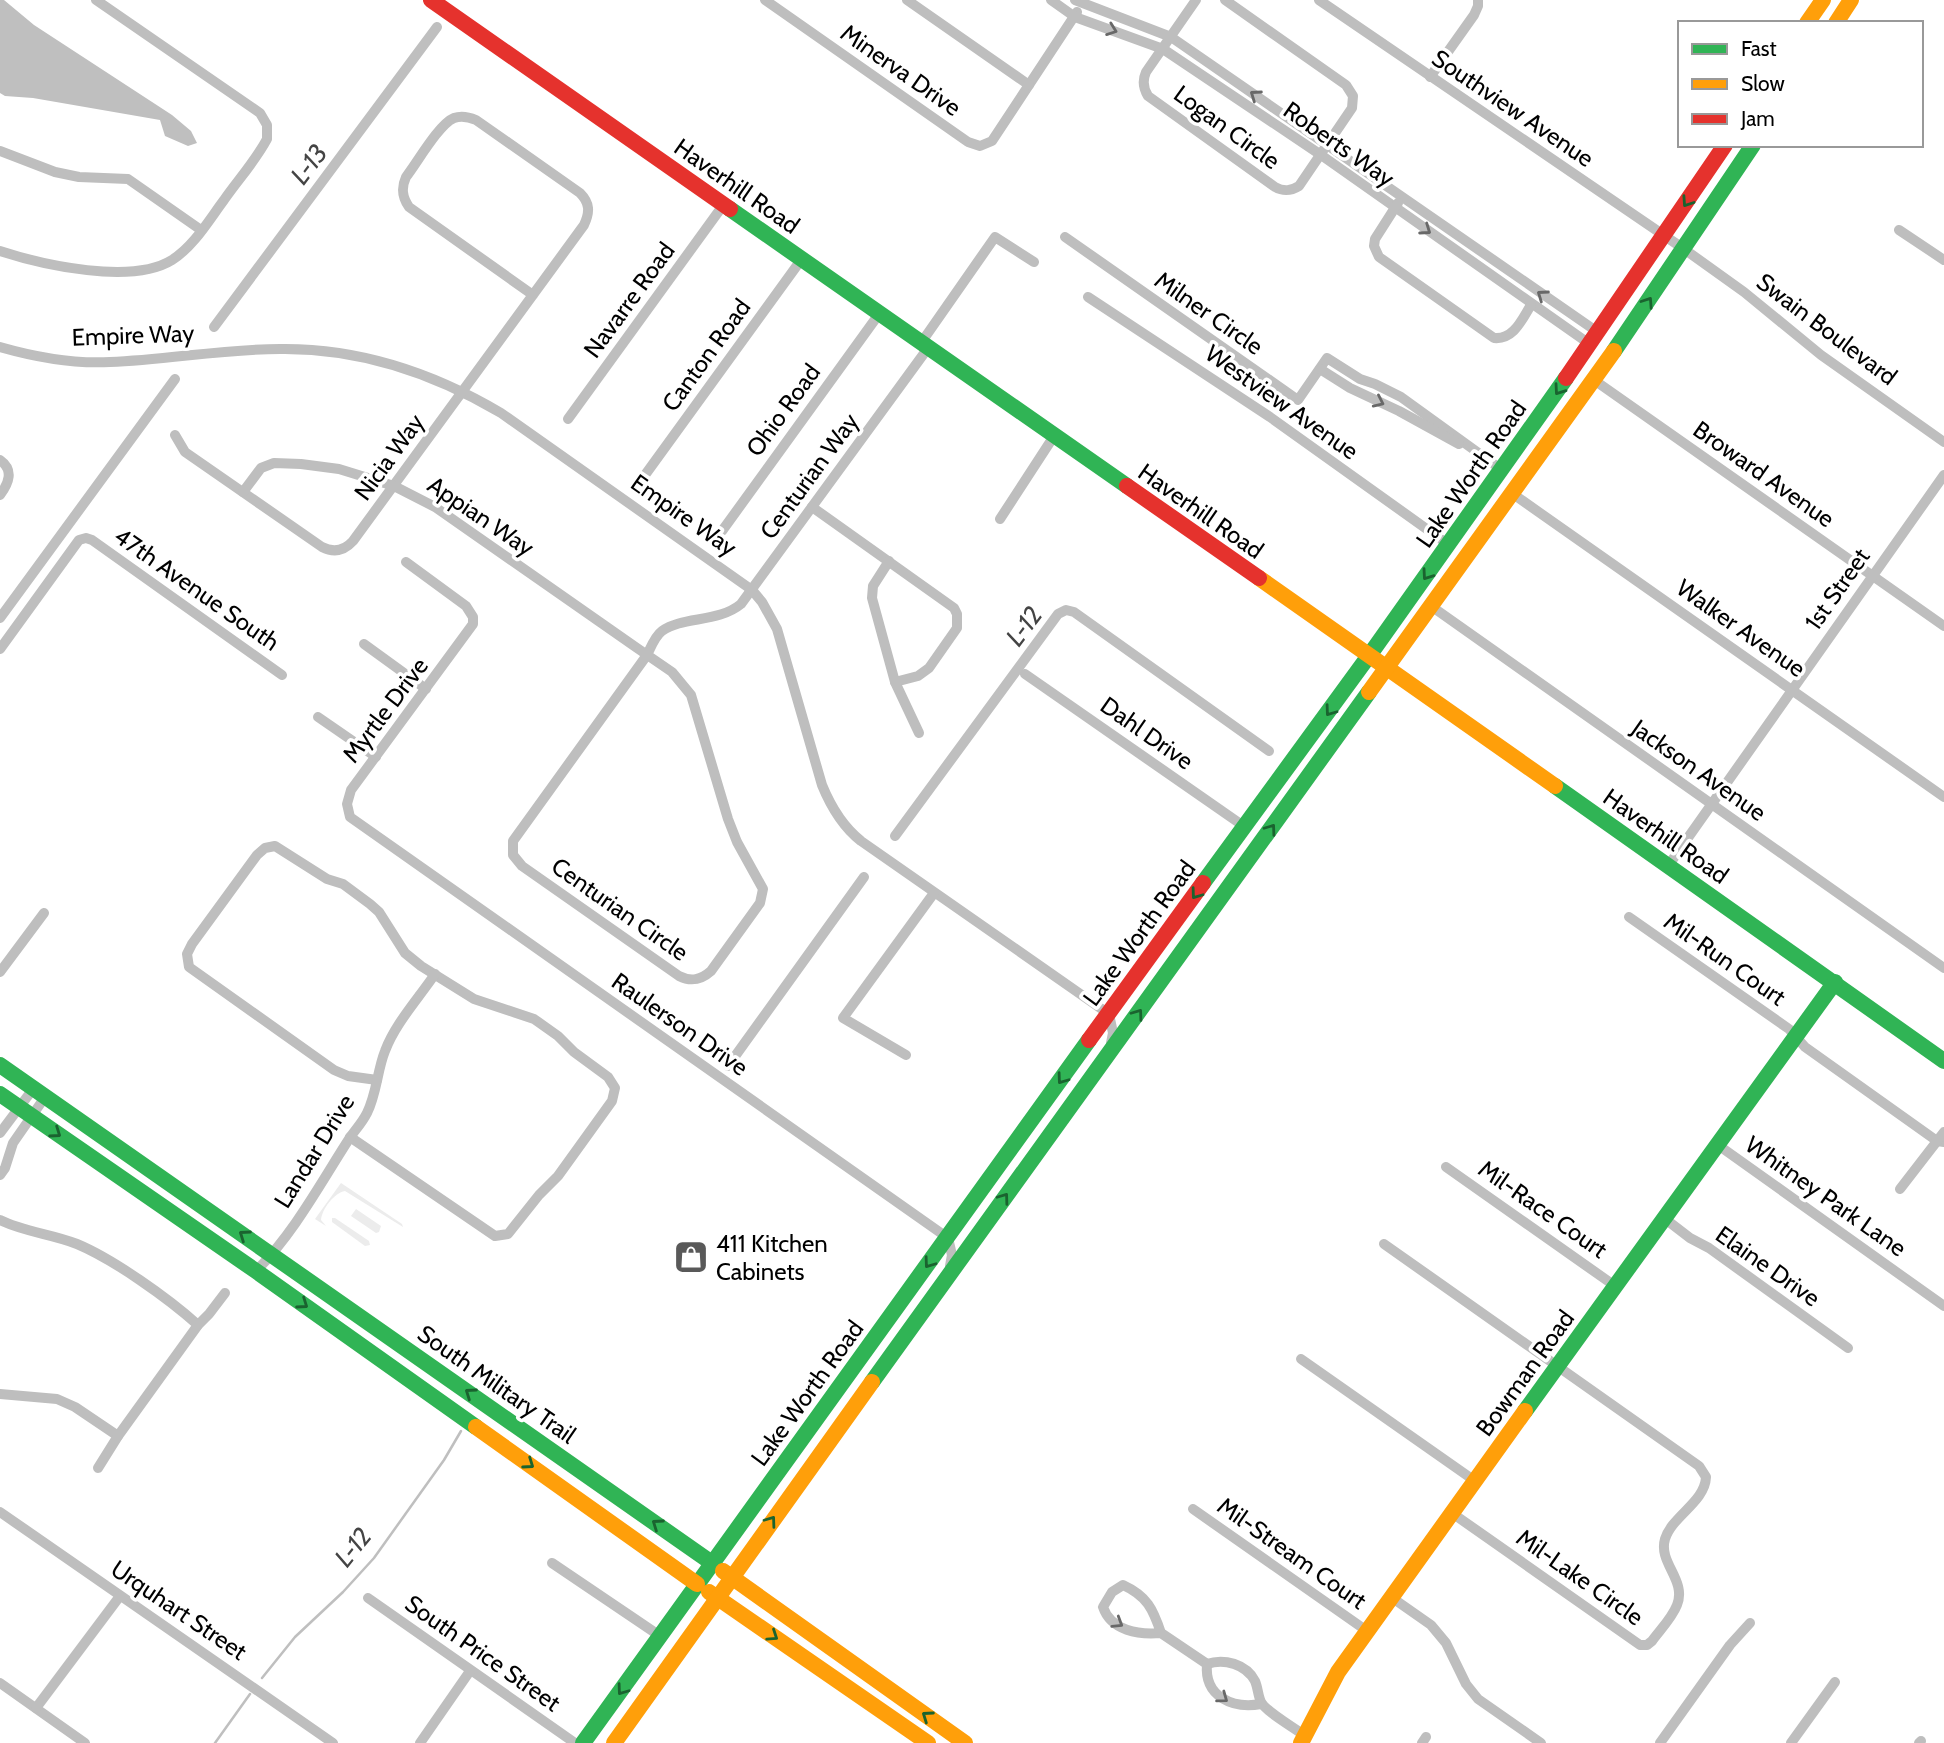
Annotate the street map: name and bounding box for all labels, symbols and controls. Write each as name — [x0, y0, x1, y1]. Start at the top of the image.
street label: Minerva Drive — [835, 18, 967, 122]
legend — [1678, 21, 1923, 147]
one-way arrow — [1105, 22, 1117, 36]
text: Fast — [1741, 36, 1777, 61]
street label: Southview Avenue — [1427, 43, 1599, 173]
text: Slow — [1741, 71, 1785, 96]
street label: Logan Circle — [1168, 79, 1286, 175]
one-way arrow — [1250, 91, 1263, 103]
street label: Roberts Way — [1278, 95, 1400, 193]
text: Jam — [1740, 106, 1775, 131]
street label: Haverhill Road — [669, 132, 805, 240]
water label: L-13 — [284, 138, 334, 190]
one-way arrow — [1683, 194, 1696, 207]
one-way arrow — [1418, 222, 1431, 234]
street label: Navarre Road — [577, 237, 681, 363]
street label: Milner Circle — [1149, 265, 1269, 361]
street label: Swain Boulevard — [1751, 267, 1903, 391]
one-way arrow — [1537, 291, 1550, 303]
street label: Canton Road — [656, 293, 756, 417]
one-way arrow — [1640, 296, 1653, 309]
street label: Empire Way — [71, 318, 195, 352]
street label: Westview Avenue — [1200, 338, 1364, 466]
street label: Ohio Road — [740, 358, 826, 462]
one-way arrow — [1555, 382, 1567, 395]
one-way arrow — [1372, 393, 1384, 407]
street label: Lake Worth Road — [1410, 395, 1532, 553]
street label: Centurian Way — [754, 407, 864, 545]
street label: Nicia Way — [348, 408, 430, 506]
street label: Broward Avenue — [1688, 415, 1840, 533]
street label: Haverhill Road — [1133, 457, 1269, 565]
street label: Empire Way — [626, 468, 742, 562]
street label: Appian Way — [422, 470, 540, 562]
street label: 47th Avenue South — [109, 521, 285, 657]
street label: 1st Street — [1798, 543, 1876, 635]
one-way arrow — [1423, 567, 1435, 580]
street label: Walker Avenue — [1671, 573, 1811, 683]
water label: L-12 — [999, 600, 1049, 652]
street label: Myrtle Drive — [336, 652, 434, 768]
street label: Dahl Drive — [1095, 691, 1199, 775]
one-way arrow — [1325, 703, 1338, 716]
street label: Jackson Avenue — [1626, 712, 1772, 827]
street label: Haverhill Road — [1598, 782, 1734, 890]
one-way arrow — [1263, 824, 1275, 837]
street label: Centurian Circle — [546, 851, 694, 967]
street label: Lake Worth Road — [1077, 855, 1201, 1011]
one-way arrow — [1191, 886, 1204, 899]
street label: Mil-Run Court — [1659, 906, 1791, 1012]
street label: Raulerson Drive — [606, 966, 754, 1082]
one-way arrow — [1130, 1009, 1142, 1022]
one-way arrow — [1058, 1071, 1071, 1084]
street label: Landar Drive — [268, 1089, 360, 1213]
one-way arrow — [48, 1125, 61, 1137]
street label: Whitney Park Lane — [1740, 1130, 1912, 1262]
street label: Mil-Race Court — [1473, 1154, 1613, 1264]
one-way arrow — [996, 1193, 1009, 1206]
street label: Elaine Drive — [1710, 1220, 1826, 1312]
place label: 411 Kitchen Cabinets — [716, 1229, 828, 1286]
one-way arrow — [239, 1231, 252, 1243]
shop icon: 411 Kitchen Cabinets — [672, 1238, 710, 1276]
one-way arrow — [925, 1255, 937, 1268]
one-way arrow — [295, 1296, 308, 1308]
street label: Bowman Road — [1470, 1305, 1580, 1441]
street label: Lake Worth Road — [745, 1315, 869, 1471]
street label: South Military Trail — [412, 1319, 582, 1450]
one-way arrow — [465, 1389, 478, 1401]
one-way arrow — [521, 1456, 534, 1468]
street label: Mil-Stream Court — [1212, 1491, 1372, 1615]
one-way arrow — [763, 1516, 775, 1529]
one-way arrow — [652, 1520, 665, 1532]
water label: L-12 — [328, 1521, 378, 1573]
street label: Mil-Lake Circle — [1511, 1523, 1649, 1631]
street label: Urquhart Street — [106, 1554, 252, 1666]
street label: South Price Street — [400, 1589, 566, 1717]
one-way arrow — [1110, 1615, 1123, 1628]
one-way arrow — [765, 1628, 778, 1641]
one-way arrow — [617, 1682, 630, 1695]
one-way arrow — [1216, 1690, 1228, 1702]
one-way arrow — [922, 1712, 935, 1724]

